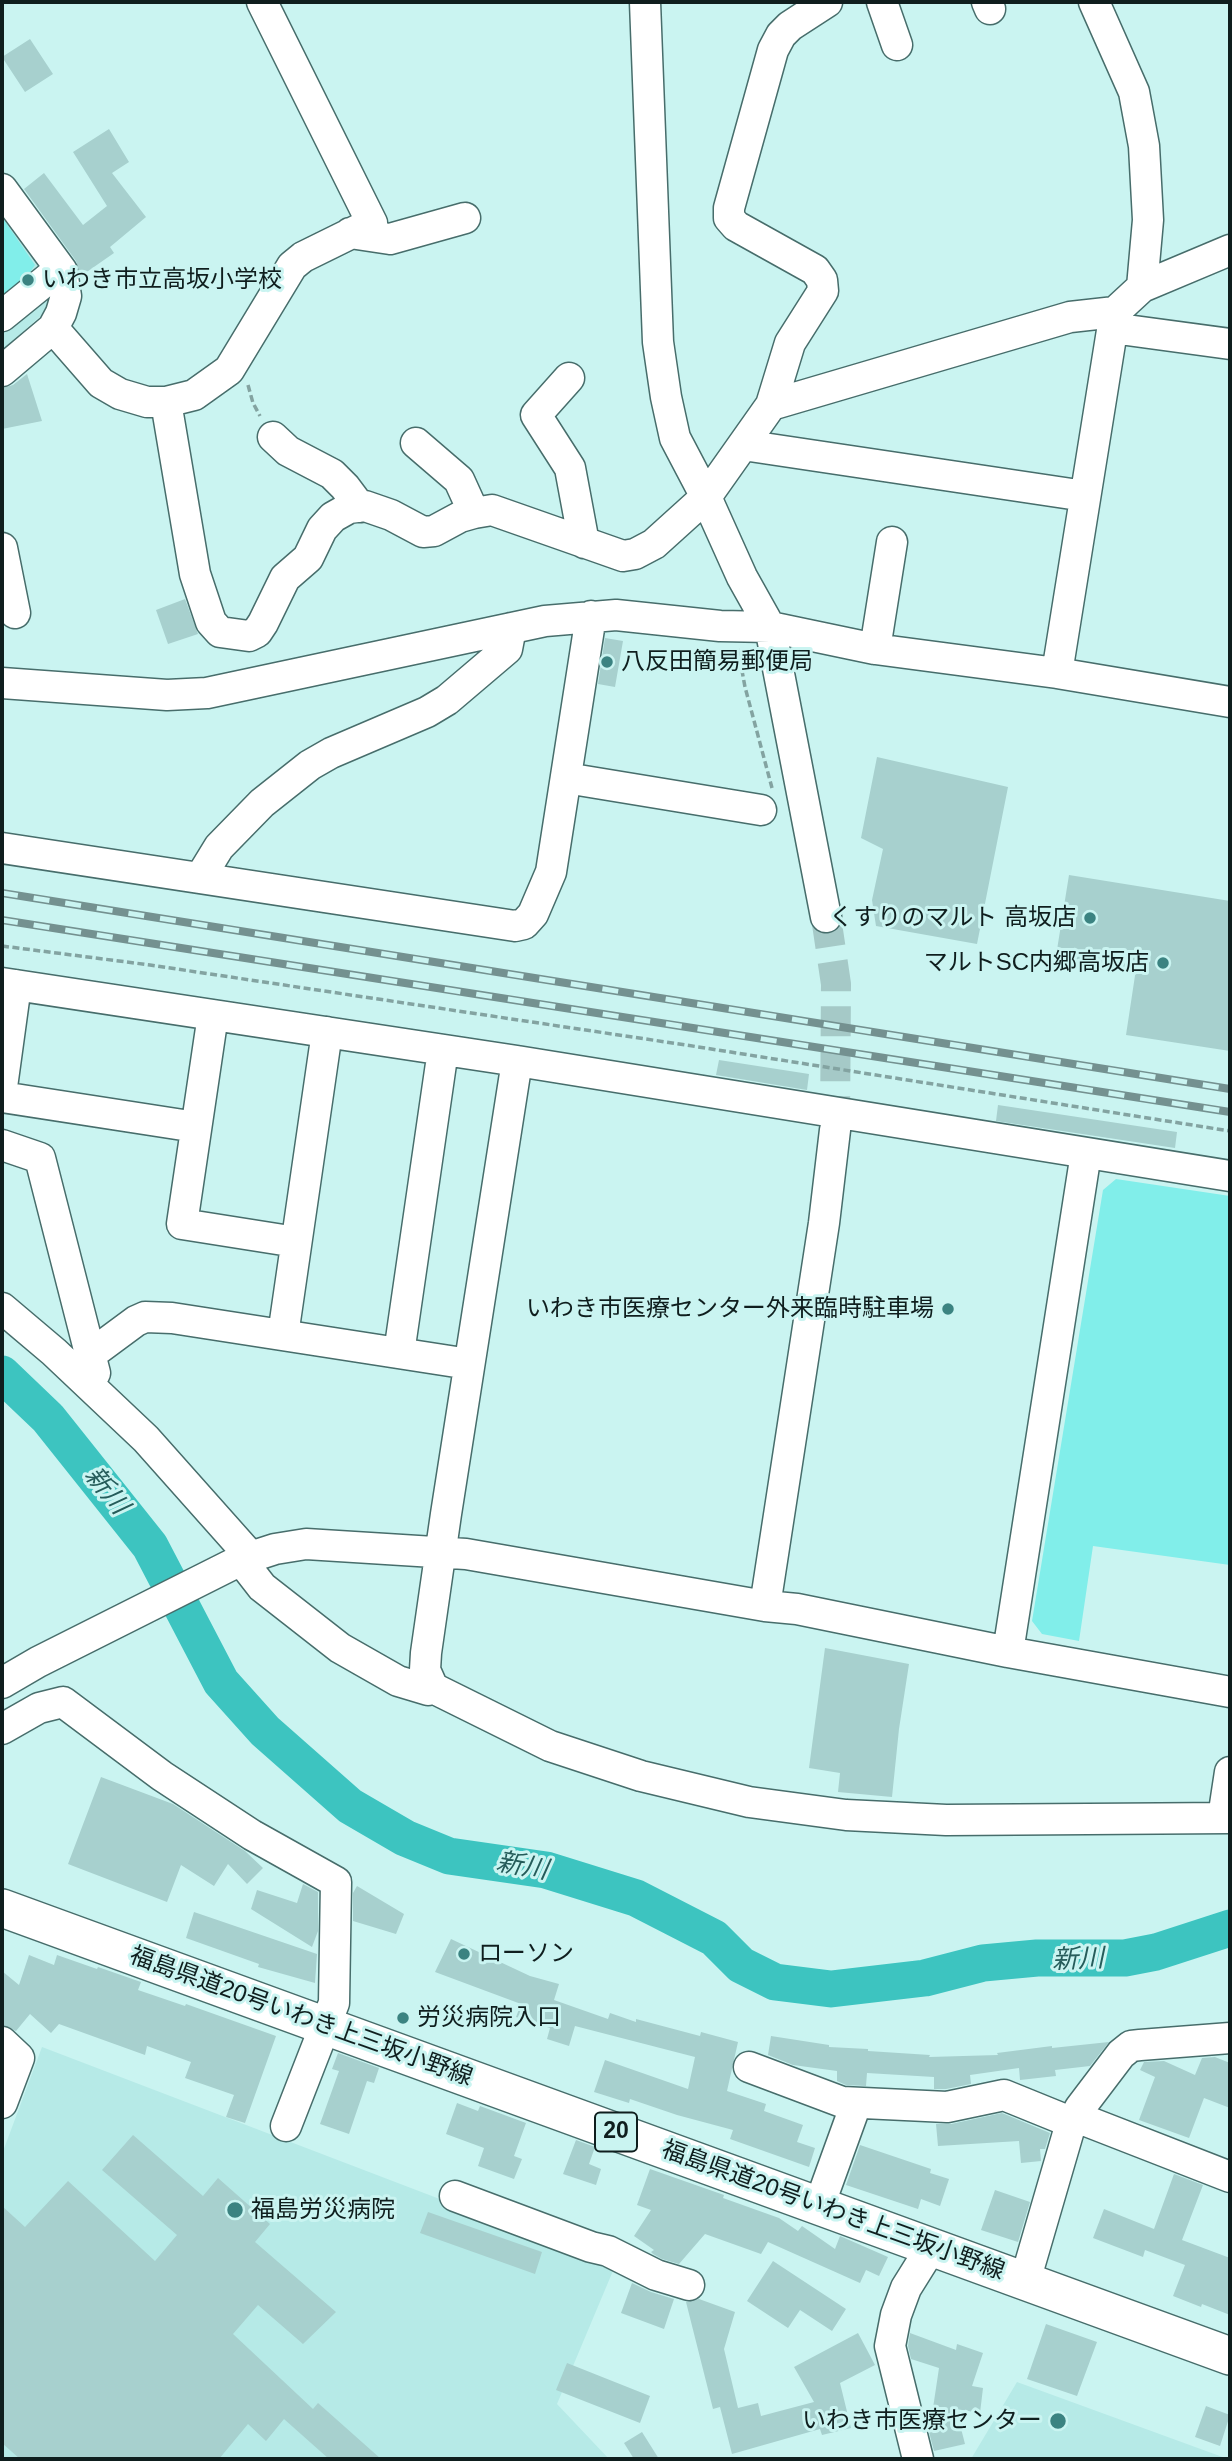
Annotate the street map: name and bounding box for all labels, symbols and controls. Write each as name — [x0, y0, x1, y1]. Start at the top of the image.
place label: いわき市立高坂小学校 — [42, 266, 282, 294]
marker: いわき市立高坂小学校 — [20, 272, 36, 288]
place label: 八反田簡易郵便局 — [621, 648, 813, 676]
marker: 八反田簡易郵便局 — [599, 654, 615, 670]
place label: くすりのマルト 高坂店 — [829, 904, 1076, 932]
marker: くすりのマルト 高坂店 — [1082, 910, 1098, 926]
place label: マルトSC内郷高坂店 — [924, 949, 1149, 977]
marker: マルトSC内郷高坂店 — [1155, 955, 1171, 971]
place label: いわき市医療センター外来臨時駐車場 — [526, 1295, 934, 1323]
marker: いわき市医療センター外来臨時駐車場 — [940, 1301, 956, 1317]
water label: 新川 — [78, 1461, 134, 1521]
water label: 新川 — [494, 1847, 550, 1887]
place label: ローソン — [478, 1940, 574, 1968]
street label: 福島県道20号いわき上三坂小野線 — [126, 1941, 476, 2093]
water label: 新川 — [1051, 1944, 1105, 1976]
marker: ローソン — [456, 1946, 472, 1962]
place label: 労災病院入口 — [417, 2004, 561, 2032]
marker: 労災病院入口 — [395, 2010, 411, 2026]
road number: 20 — [595, 2112, 637, 2152]
street label: 福島県道20号いわき上三坂小野線 — [658, 2135, 1008, 2287]
place label: 福島労災病院 — [251, 2196, 395, 2224]
marker: 福島労災病院 — [225, 2200, 245, 2220]
place label: いわき市医療センター — [802, 2407, 1042, 2435]
marker: いわき市医療センター — [1048, 2411, 1068, 2431]

